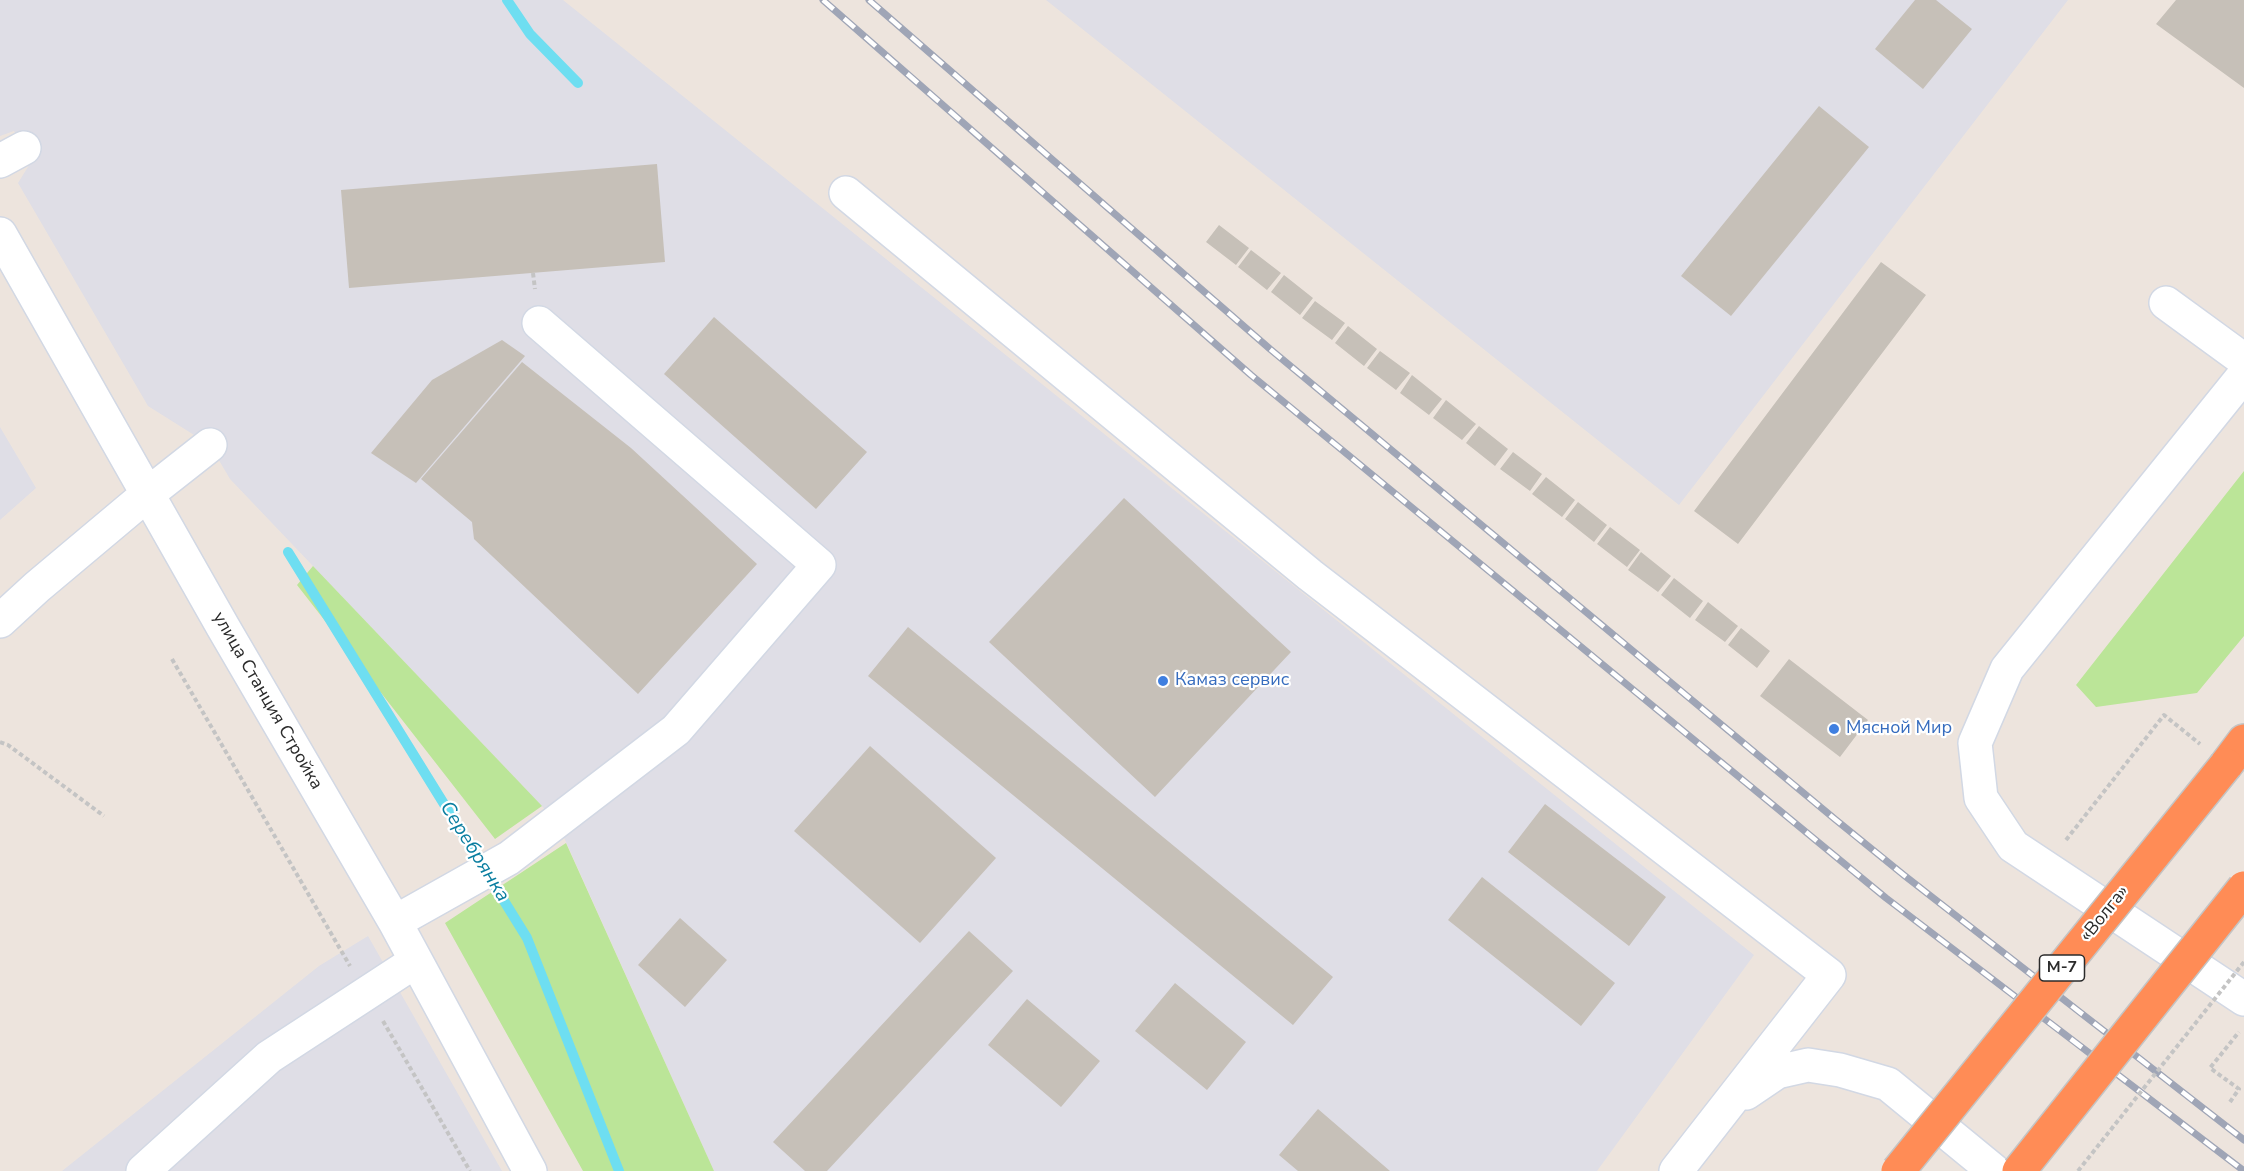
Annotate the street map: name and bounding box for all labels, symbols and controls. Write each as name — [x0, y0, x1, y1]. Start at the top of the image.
street label: улица Станция Стройка — [207, 608, 327, 794]
place label: Камаз сервис — [1175, 670, 1289, 692]
marker: Камаз сервис — [1156, 674, 1170, 688]
place label: Мясной Мир — [1846, 718, 1952, 740]
marker: Мясной Мир — [1827, 722, 1841, 736]
water label: Серебрянка — [434, 797, 514, 907]
street label: «Волга» — [2076, 882, 2134, 946]
road number: М-7 — [2040, 955, 2084, 981]

